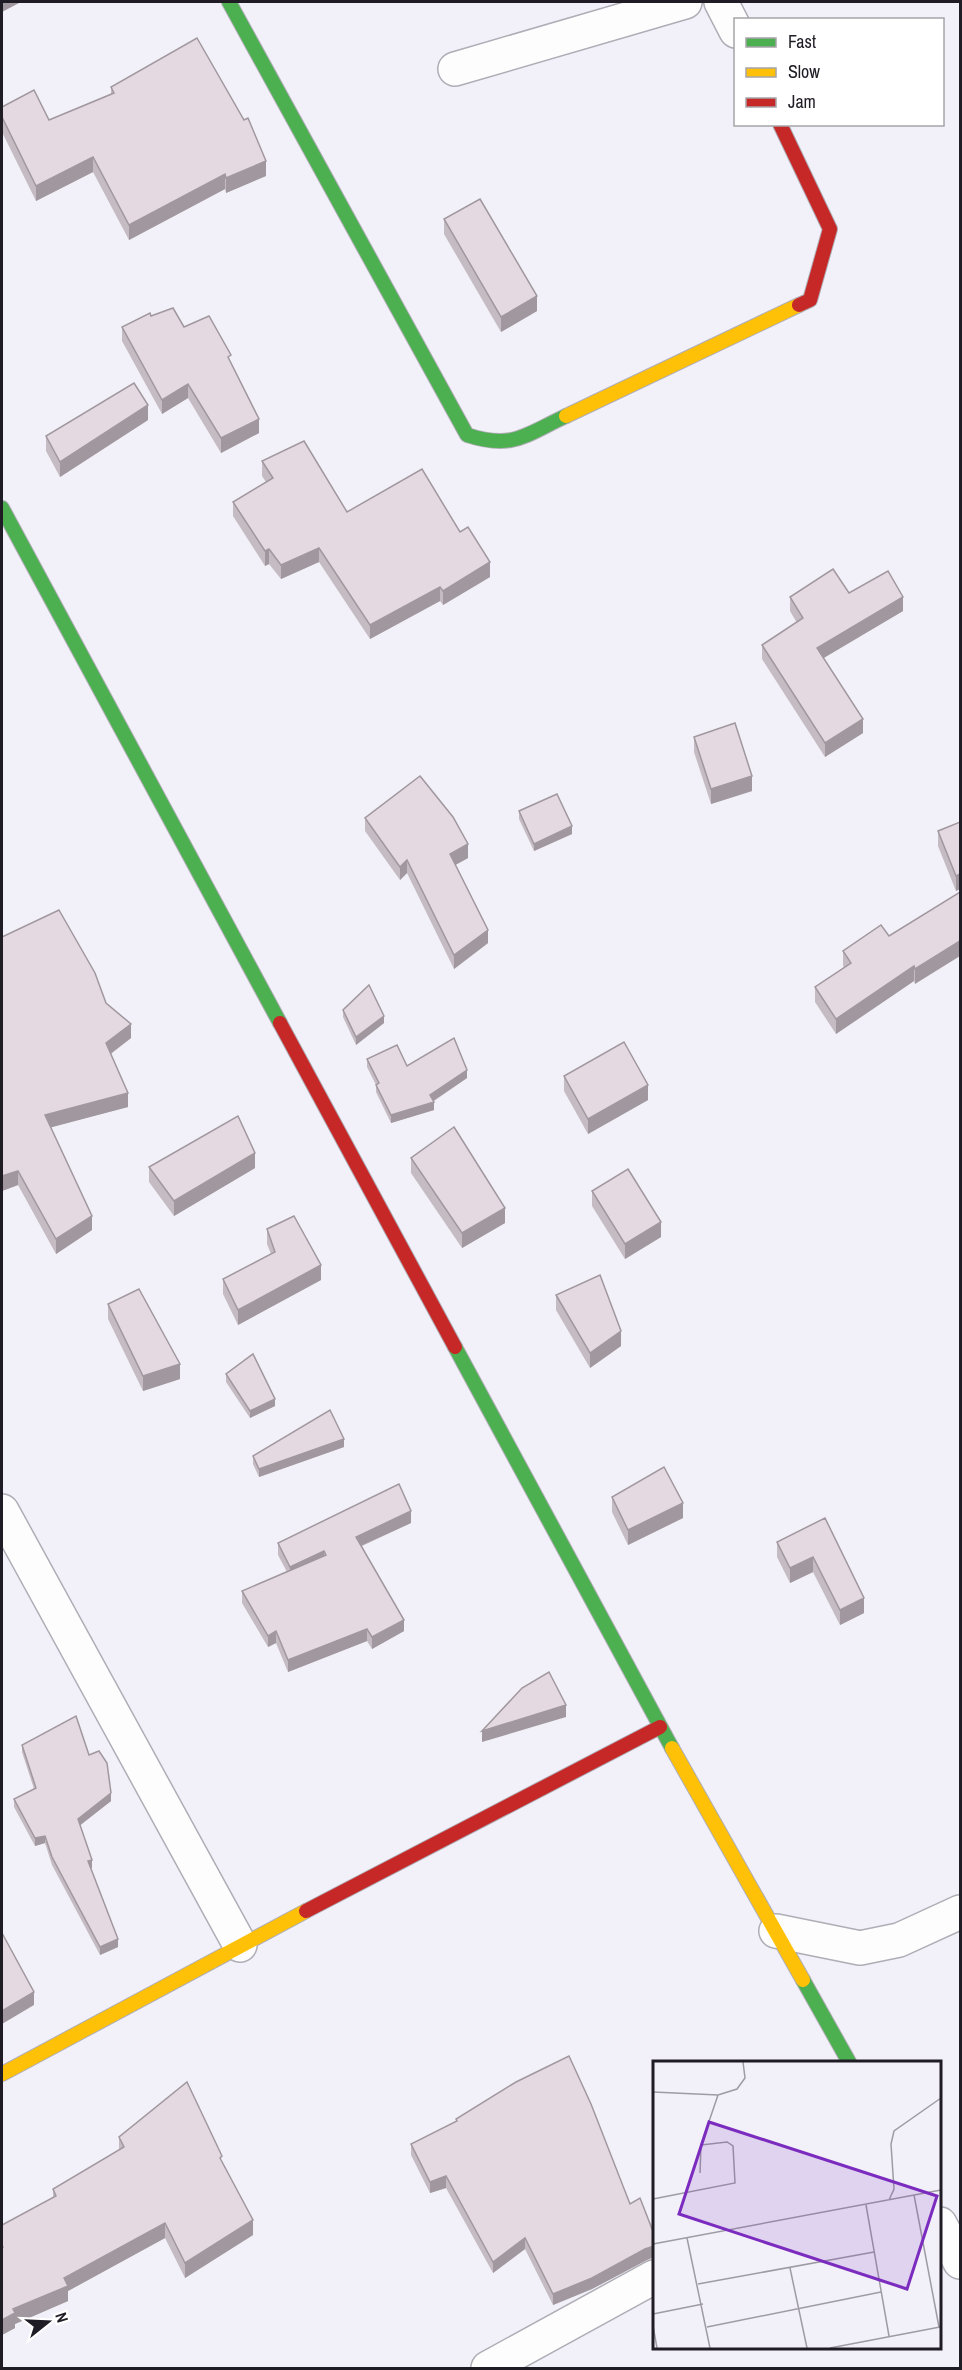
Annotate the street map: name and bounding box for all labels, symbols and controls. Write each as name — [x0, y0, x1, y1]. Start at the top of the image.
legend — [734, 18, 944, 126]
text: Fast — [788, 29, 816, 54]
text: Slow — [788, 59, 820, 84]
text: Jam — [788, 89, 816, 114]
inset map — [653, 2061, 941, 2349]
north arrow — [18, 2292, 78, 2352]
text: N — [50, 2309, 74, 2325]

